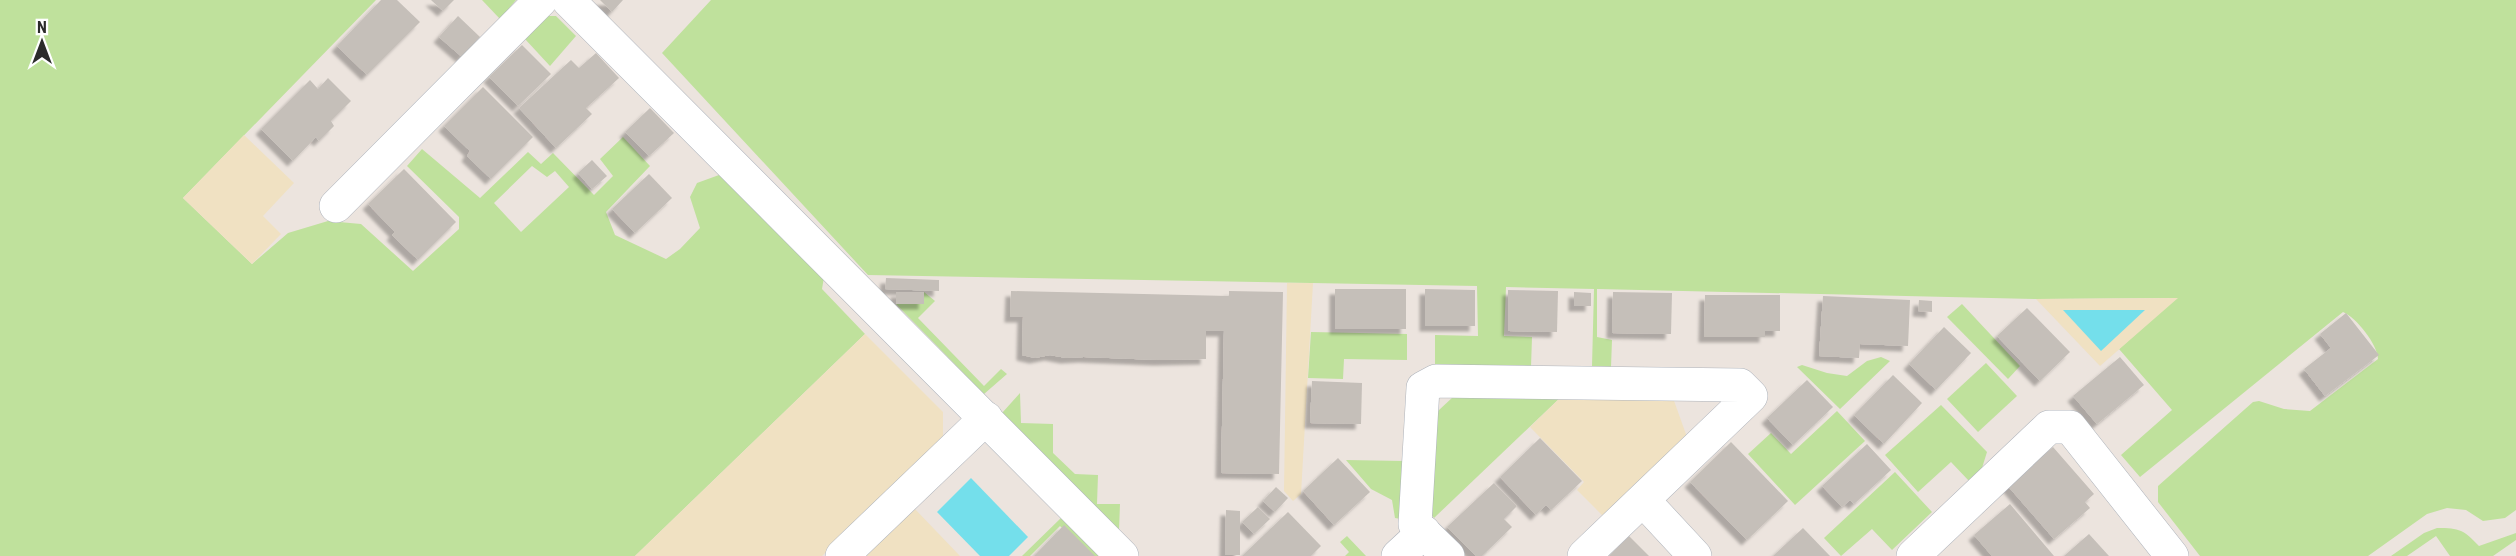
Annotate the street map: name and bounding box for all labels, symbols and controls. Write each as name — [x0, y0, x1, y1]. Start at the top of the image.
north arrow — [12, 12, 72, 72]
text: N — [37, 18, 47, 37]

